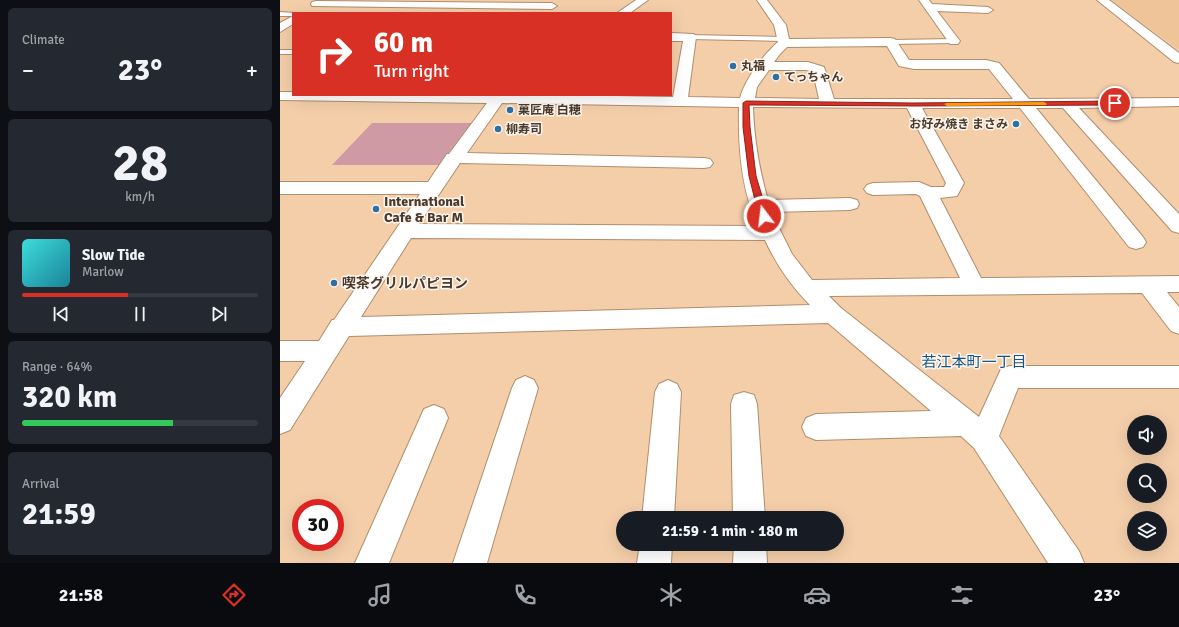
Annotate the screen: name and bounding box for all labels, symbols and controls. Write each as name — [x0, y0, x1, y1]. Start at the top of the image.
text: 60 m — [374, 26, 433, 60]
icon: right — [308, 28, 360, 80]
text: Climate — [22, 32, 65, 48]
text: 23° — [118, 52, 162, 89]
text: − — [22, 57, 34, 84]
text: + — [246, 57, 258, 84]
place label: 丸福 — [741, 59, 765, 74]
text: Turn right — [374, 60, 449, 82]
marker: 丸福 — [728, 61, 738, 71]
place label: てっちゃん — [784, 70, 843, 85]
marker: てっちゃん — [771, 72, 781, 82]
pin — [1098, 86, 1132, 120]
icon: arrive — [1104, 92, 1126, 114]
place label: 菓匠庵 白穂 — [518, 103, 581, 118]
marker: 菓匠庵 白穂 — [505, 105, 515, 115]
place label: お好み焼き まさみ — [909, 117, 1008, 132]
marker: お好み焼き まさみ — [1011, 119, 1021, 129]
place label: 柳寿司 — [506, 122, 542, 137]
marker: 柳寿司 — [493, 124, 503, 134]
text: 28 — [112, 131, 168, 195]
text: km/h — [125, 189, 155, 205]
place label: International Cafe & Bar M — [384, 193, 465, 226]
position arrow — [743, 195, 785, 237]
marker: International Cafe & Bar M — [371, 204, 381, 214]
text: Slow Tide — [82, 246, 145, 264]
text: Marlow — [82, 264, 124, 280]
place label: 喫茶グリルパピヨン — [342, 275, 468, 292]
marker: 喫茶グリルパピヨン — [329, 278, 339, 288]
icon: previous — [50, 303, 72, 325]
icon: pause — [129, 303, 151, 325]
icon: next — [208, 303, 230, 325]
district label: 若江本町一丁目 — [921, 353, 1027, 371]
text: Range · 64% — [22, 359, 92, 375]
text: 320 km — [22, 379, 117, 416]
map controls — [1127, 415, 1167, 551]
button: sound — [1127, 415, 1167, 455]
button: search — [1127, 463, 1167, 503]
text: Arrival — [22, 476, 59, 492]
text: 21:59 — [22, 496, 96, 533]
speed limit sign: 30 — [292, 499, 344, 551]
button: layers — [1127, 511, 1167, 551]
text: 21:59 · 1 min · 180 m — [662, 522, 798, 540]
icon: directions — [220, 581, 248, 609]
icon: music — [366, 581, 394, 609]
icon: phone — [511, 581, 539, 609]
icon: climate — [657, 581, 685, 609]
icon: car — [803, 581, 831, 609]
icon: filters — [948, 581, 976, 609]
text: 21:58 — [59, 584, 103, 606]
text: 23° — [1094, 584, 1120, 606]

